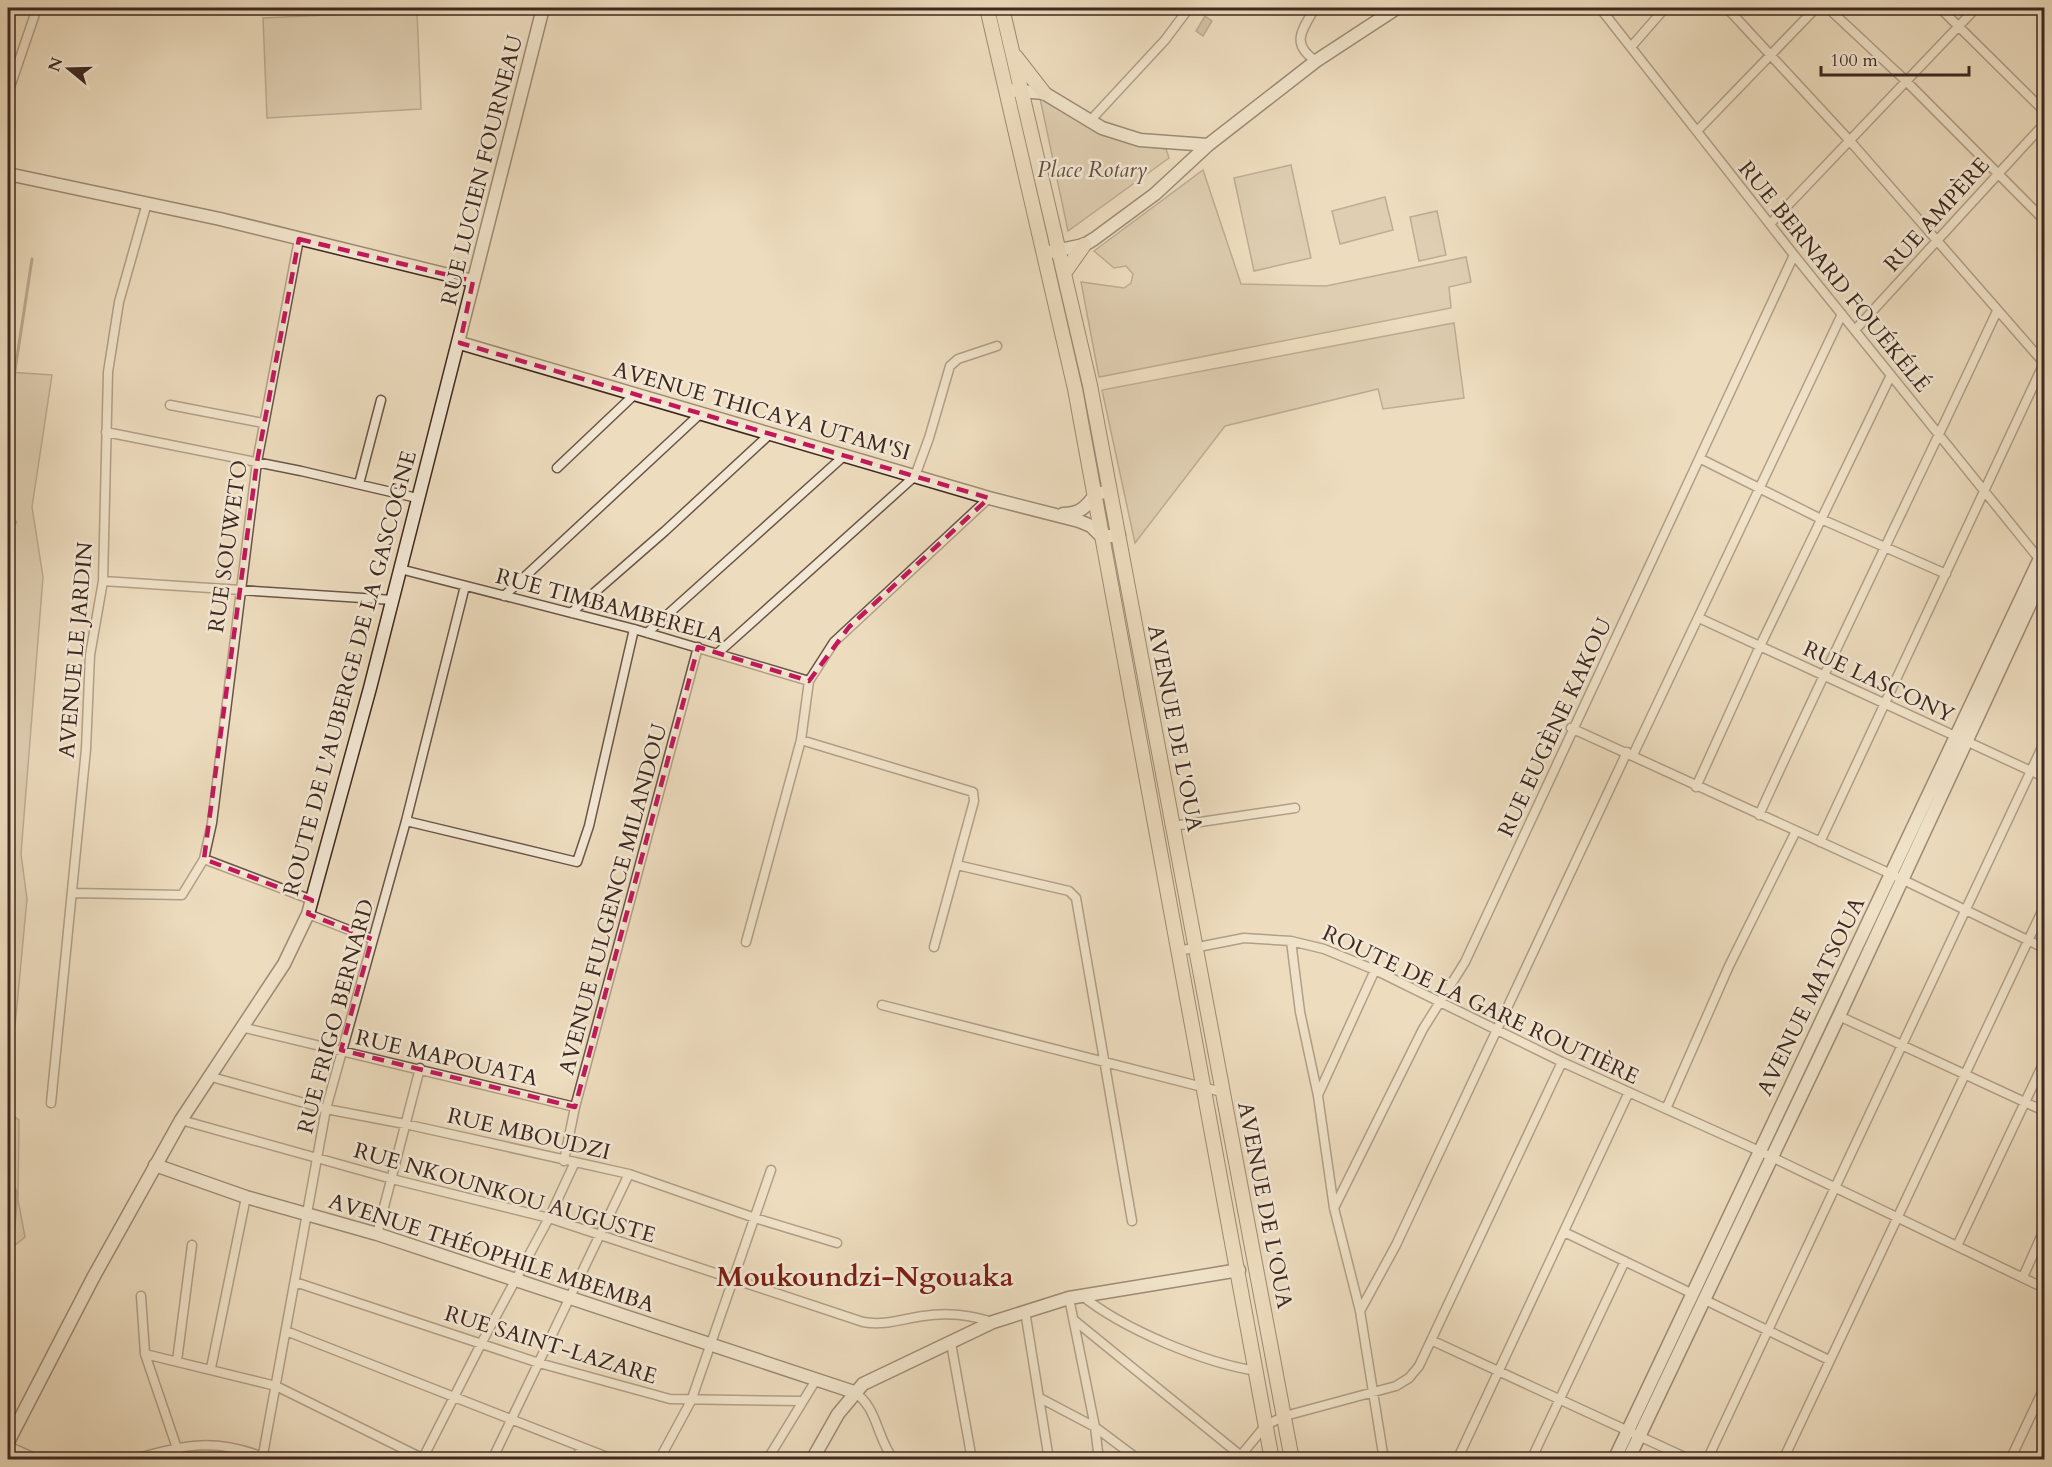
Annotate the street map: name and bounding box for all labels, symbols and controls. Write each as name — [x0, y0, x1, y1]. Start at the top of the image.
street label: RUE LUCIEN FOURNEAU — [434, 32, 530, 308]
north arrow — [39, 39, 99, 99]
scale bar — [1821, 39, 1970, 77]
text: 100 m — [1830, 48, 1878, 73]
text: N — [43, 54, 68, 75]
street label: RUE AMPÈRE — [1877, 151, 1996, 278]
park label: Place Rotary — [1037, 155, 1147, 185]
street label: RUE BERNARD FOUÉKÉLÉ — [1731, 155, 1937, 399]
street label: AVENUE THICAYA UTAM'SI — [610, 354, 914, 468]
street label: ROUTE DE L'AUBERGE DE LA GASCOGNE — [276, 447, 424, 899]
street label: RUE SOUWETO — [201, 458, 255, 634]
street label: AVENUE LE JARDIN — [52, 541, 100, 759]
street label: RUE TIMBAMBERELA — [493, 561, 727, 651]
street label: RUE EUGÈNE KAKOU — [1491, 613, 1619, 842]
street label: AVENUE DE L'OUA — [1140, 622, 1210, 834]
street label: RUE LASCONY — [1798, 634, 1960, 730]
street label: AVENUE FULGENCE MILANDOU — [552, 720, 674, 1078]
street label: AVENUE MATSOUA — [1750, 892, 1872, 1101]
street label: RUE FRIGO BERNARD — [290, 896, 382, 1137]
street label: ROUTE DE LA GARE ROUTIÈRE — [1317, 918, 1644, 1092]
street label: RUE MAPOUATA — [353, 1022, 541, 1094]
street label: AVENUE DE L'OUA — [1230, 1099, 1300, 1311]
street label: RUE MBOUDZI — [444, 1101, 613, 1167]
street label: RUE NKOUNKOU AUGUSTE — [350, 1135, 659, 1250]
street label: AVENUE THÉOPHILE MBEMBA — [325, 1186, 659, 1320]
district label: Moukoundzi-Ngouaka — [716, 1258, 1014, 1296]
street label: RUE SAINT-LAZARE — [441, 1298, 661, 1392]

